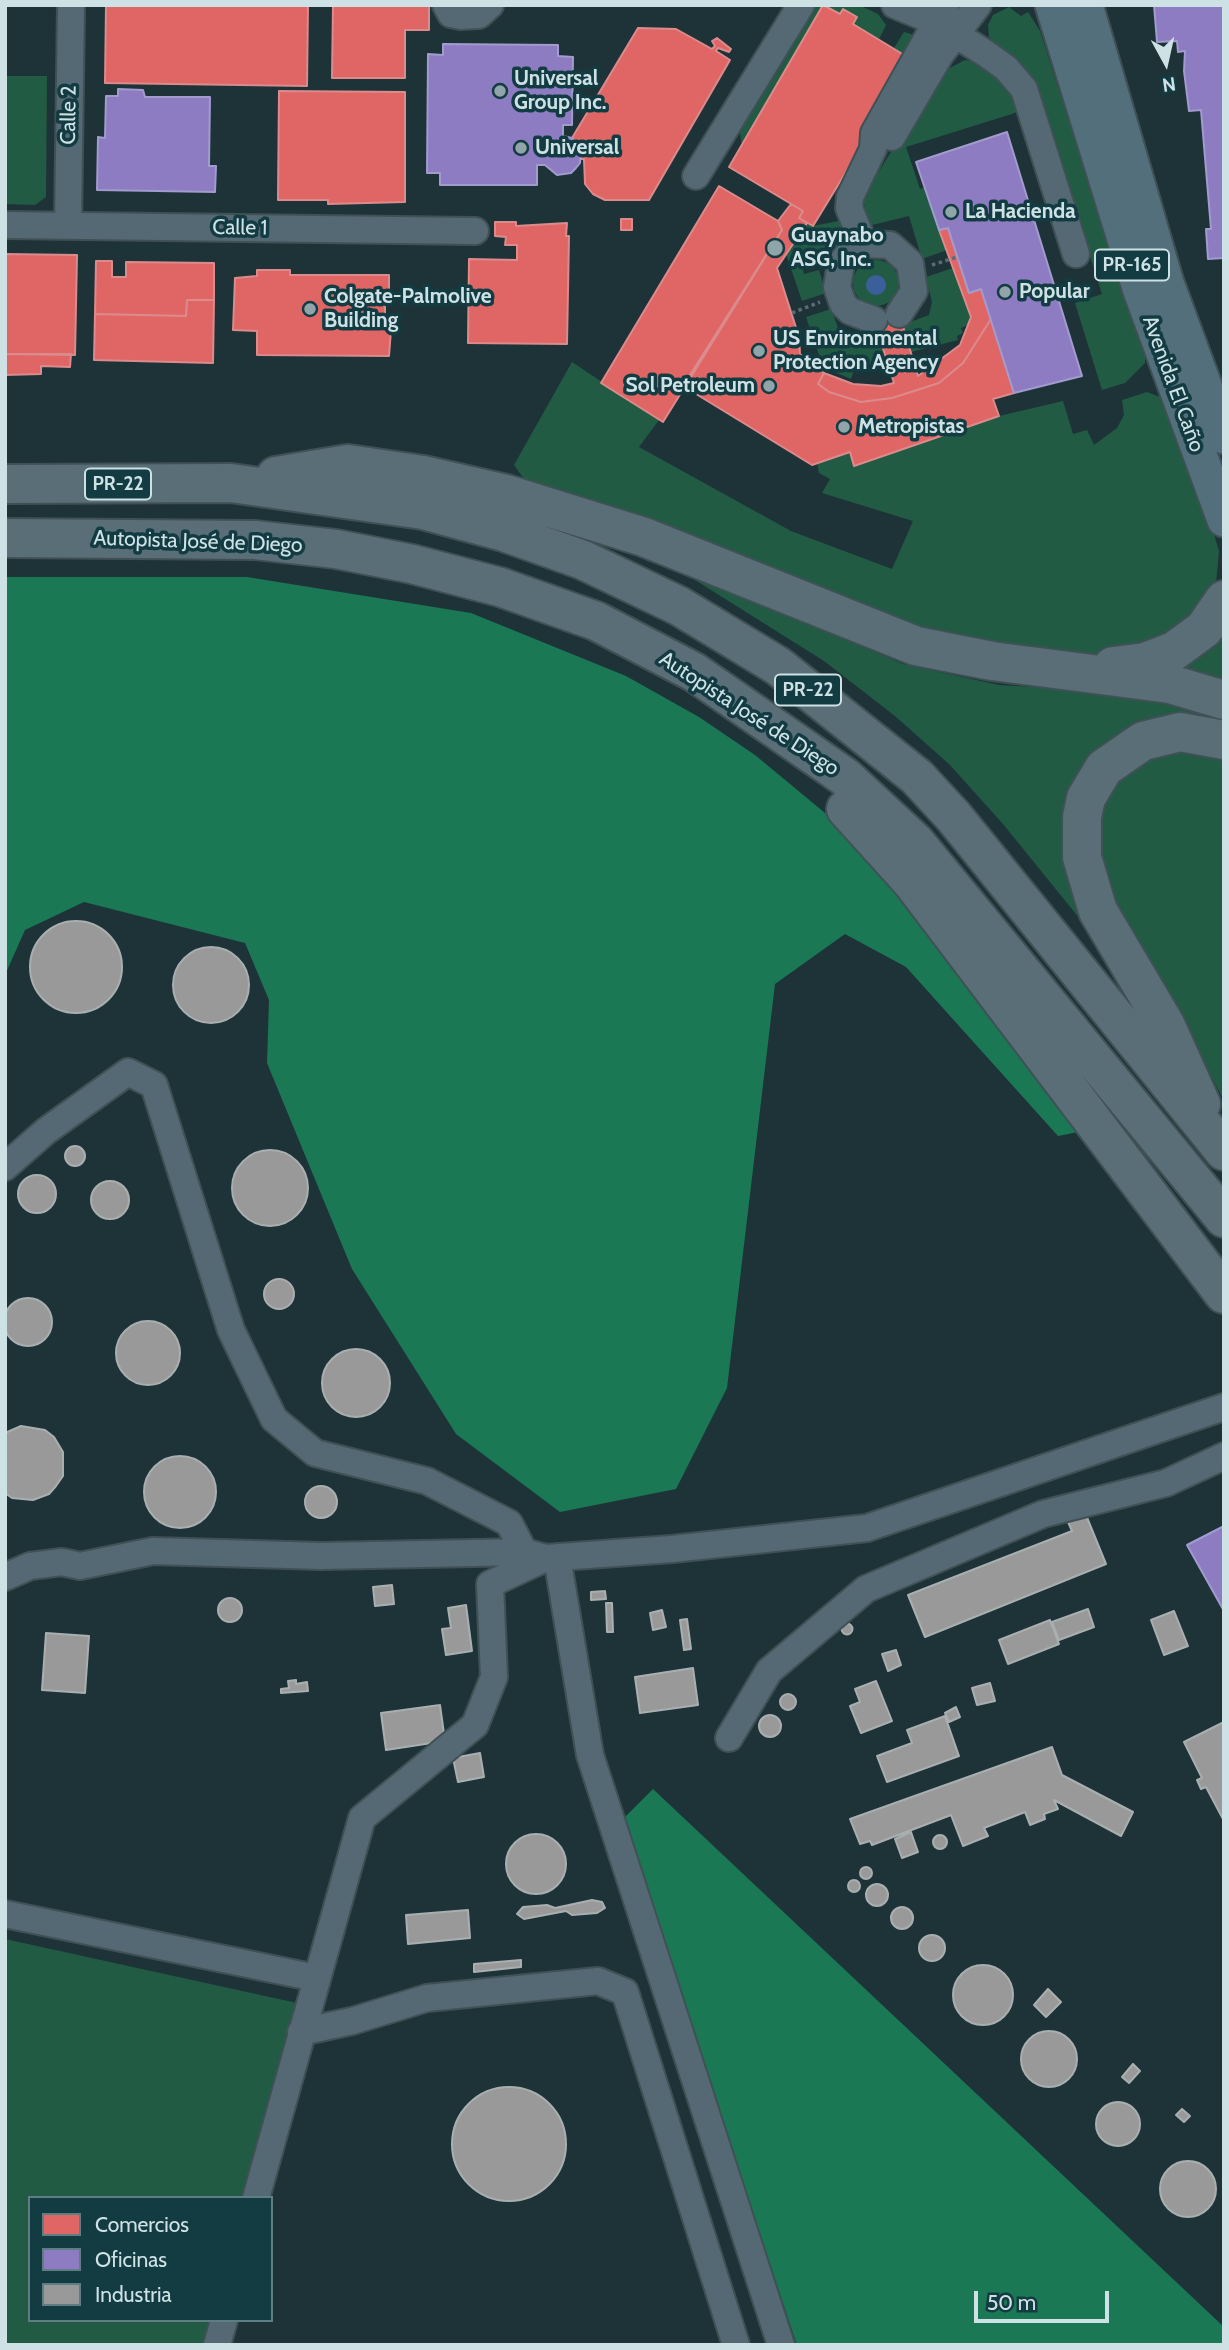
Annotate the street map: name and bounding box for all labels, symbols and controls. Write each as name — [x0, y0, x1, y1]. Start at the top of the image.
north arrow — [1131, 28, 1201, 98]
place label: Universal Group Inc. — [514, 66, 606, 116]
text: N — [1161, 72, 1177, 97]
marker: Universal Group Inc. — [492, 83, 508, 99]
street label: Calle 2 — [56, 85, 82, 145]
place label: Universal — [535, 135, 619, 161]
marker: Universal — [513, 140, 529, 156]
place label: La Hacienda — [965, 199, 1076, 225]
marker: La Hacienda — [943, 204, 959, 220]
street label: Calle 1 — [212, 215, 268, 241]
place label: Guaynabo ASG, Inc. — [791, 223, 884, 273]
marker: Guaynabo ASG, Inc. — [765, 238, 785, 258]
road number: PR-165 — [1095, 249, 1169, 280]
place label: Popular — [1019, 279, 1090, 305]
place label: Colgate-Palmolive Building — [324, 284, 492, 334]
marker: Popular — [997, 284, 1013, 300]
marker: Colgate-Palmolive Building — [302, 301, 318, 317]
street label: Avenida El Caño — [1137, 312, 1209, 456]
place label: US Environmental Protection Agency — [773, 326, 939, 376]
marker: US Environmental Protection Agency — [751, 343, 767, 359]
place label: Sol Petroleum — [626, 373, 755, 399]
marker: Sol Petroleum — [761, 378, 777, 394]
place label: Metropistas — [858, 414, 964, 440]
marker: Metropistas — [836, 419, 852, 435]
road number: PR-22 — [85, 468, 151, 499]
street label: Autopista José de Diego — [93, 526, 303, 558]
street label: Autopista José de Diego — [654, 646, 844, 782]
road number: PR-22 — [775, 674, 841, 706]
legend — [28, 2196, 273, 2322]
text: Comercios — [95, 2212, 189, 2237]
text: Oficinas — [95, 2247, 167, 2272]
scale bar — [977, 2276, 1112, 2320]
text: Industria — [95, 2282, 172, 2307]
text: 50 m — [987, 2290, 1036, 2315]

